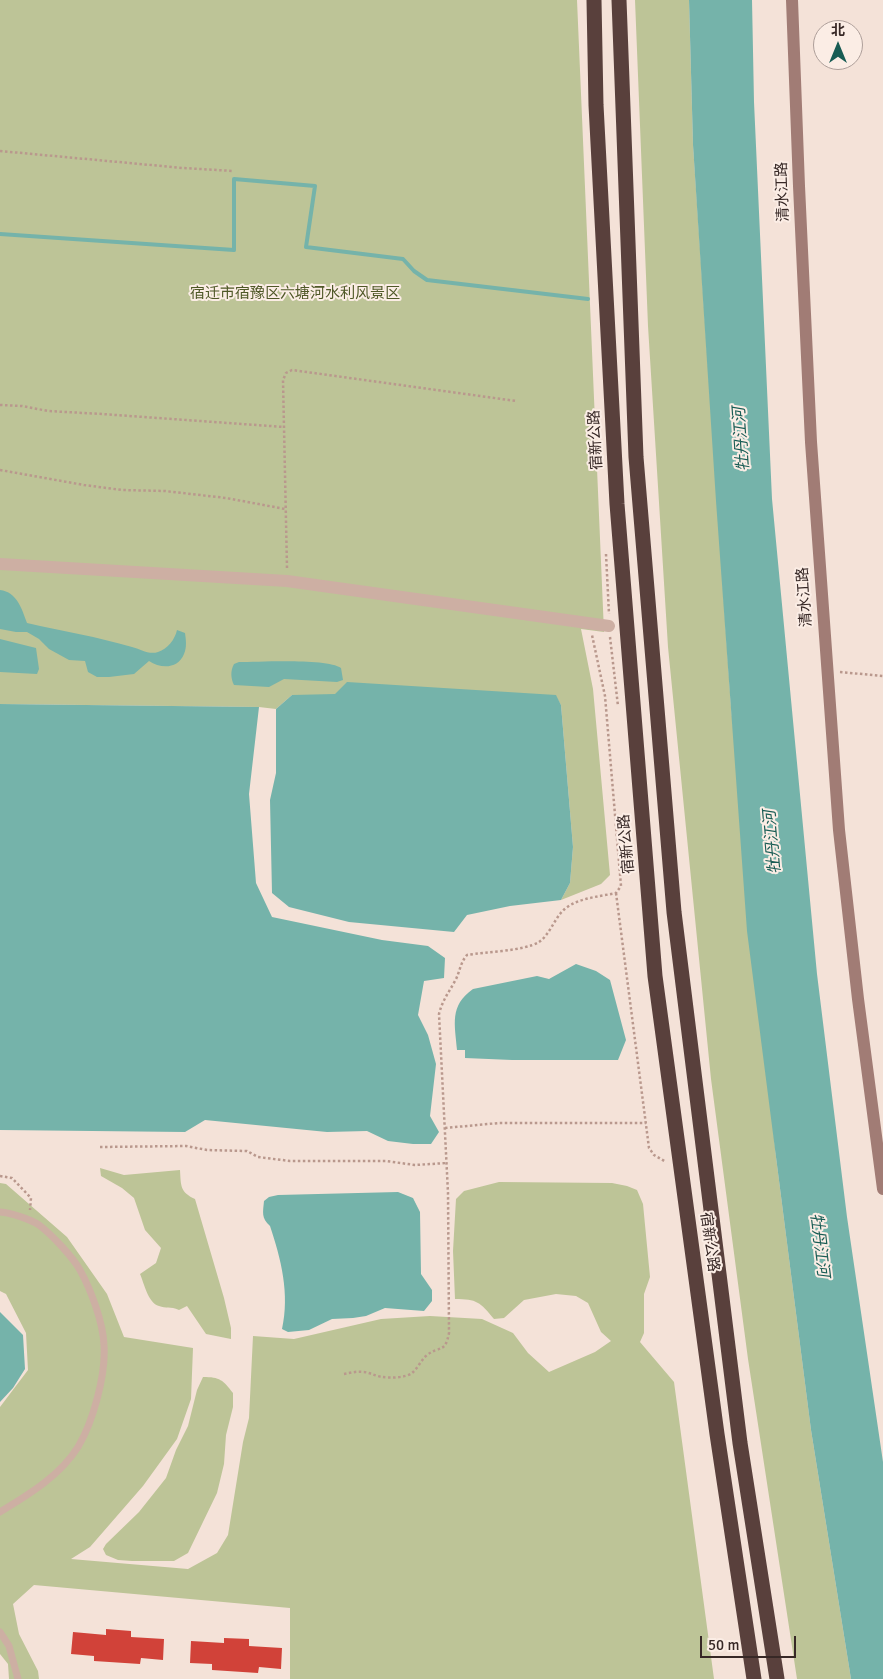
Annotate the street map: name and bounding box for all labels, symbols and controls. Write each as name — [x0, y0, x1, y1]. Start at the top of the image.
north arrow — [813, 20, 863, 70]
text: 北 — [831, 22, 845, 39]
street label: 清水江路 — [773, 162, 793, 222]
park label: 宿迁市宿豫区六塘河水利风景区 — [190, 285, 400, 303]
water label: 牡丹江河 — [730, 406, 754, 472]
street label: 宿新公路 — [585, 410, 607, 470]
street label: 清水江路 — [794, 566, 816, 628]
water label: 牡丹江河 — [761, 809, 785, 875]
street label: 宿新公路 — [615, 813, 639, 875]
street label: 宿新公路 — [696, 1211, 722, 1273]
water label: 牡丹江河 — [806, 1212, 832, 1278]
scale bar — [703, 1626, 799, 1658]
text: 50 m — [708, 1636, 739, 1654]

